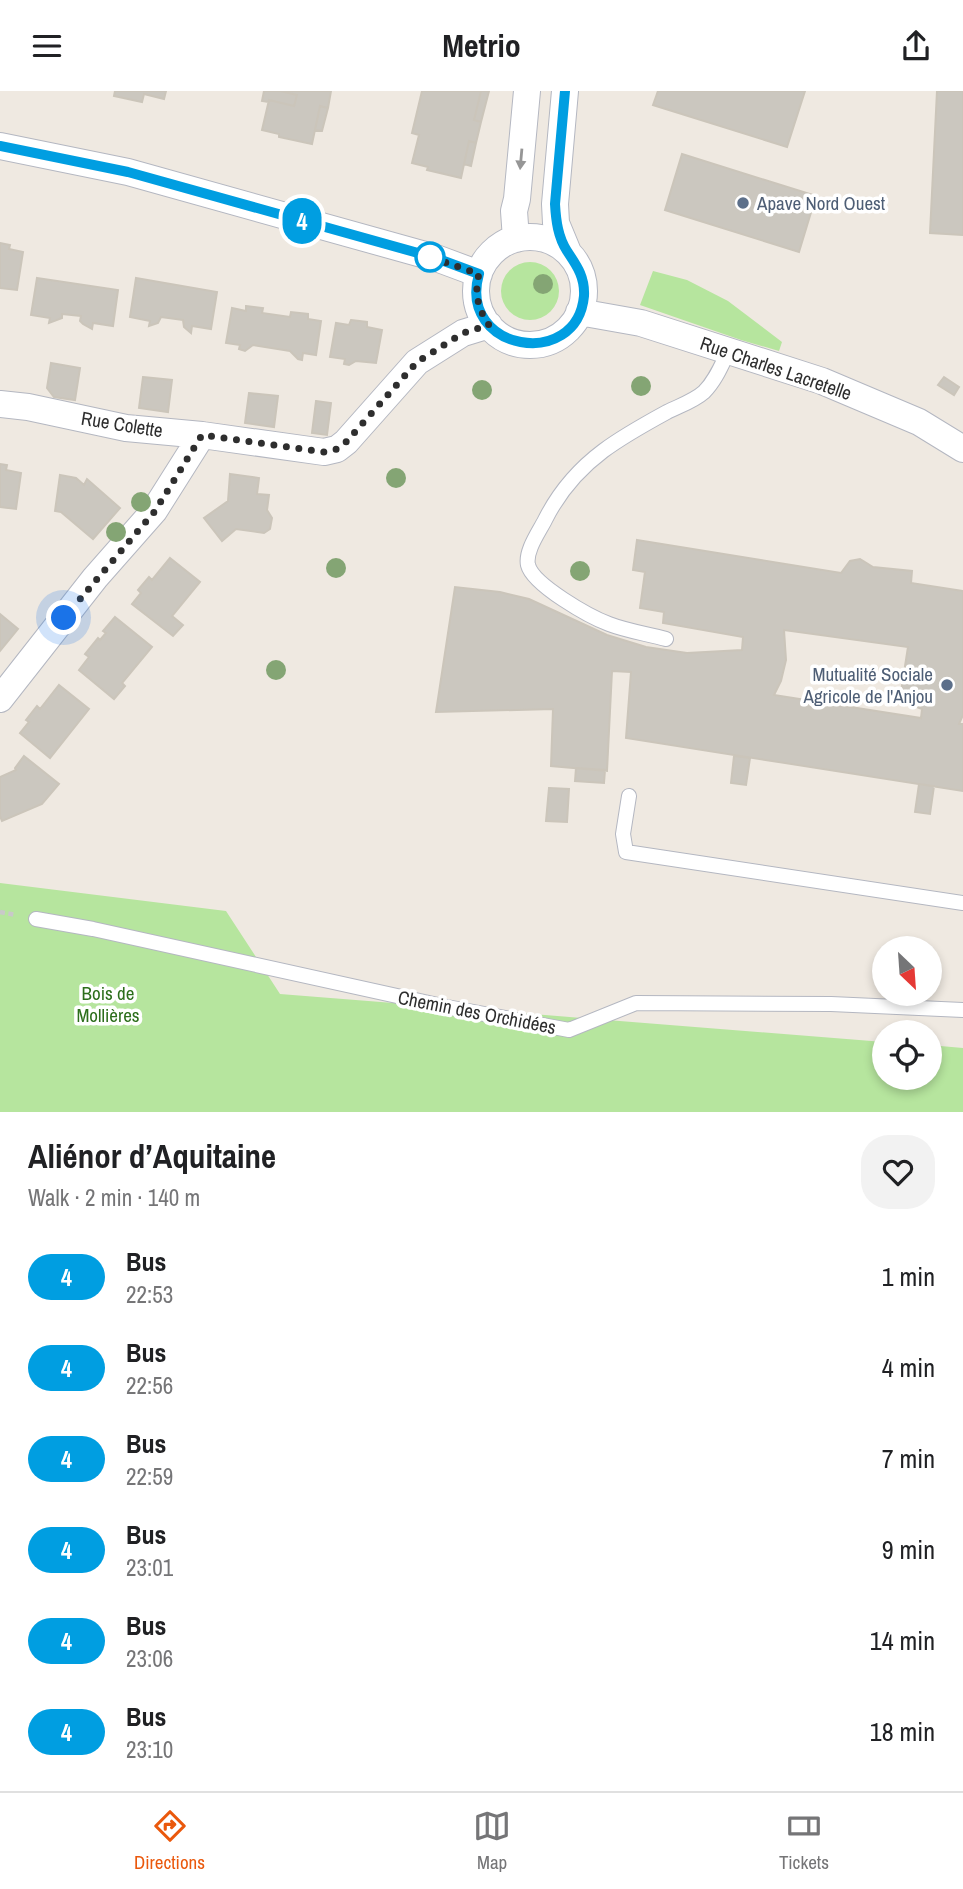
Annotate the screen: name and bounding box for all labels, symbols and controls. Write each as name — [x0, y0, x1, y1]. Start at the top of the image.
text: Metrio — [442, 24, 521, 67]
icon: menu — [28, 27, 66, 65]
icon: share — [897, 27, 935, 65]
one-way arrow — [515, 148, 526, 170]
place label: Apave Nord Ouest — [756, 190, 886, 216]
marker: Apave Nord Ouest — [735, 195, 751, 211]
line badge: 4 — [279, 198, 325, 244]
text: 4 — [297, 205, 307, 237]
unlabelled marker — [415, 242, 445, 272]
street label: Rue Charles Lacretelle — [697, 330, 855, 406]
street label: Rue Colette — [79, 405, 165, 443]
your location — [46, 600, 81, 635]
place label: Mutualité Sociale Agricole de l'Anjou — [803, 661, 933, 709]
marker: Mutualité Sociale Agricole de l'Anjou — [939, 677, 955, 693]
north arrow — [872, 936, 942, 1006]
map controls — [872, 936, 942, 1090]
park label: Bois de Mollières — [76, 980, 140, 1028]
street label: Chemin des Orchidées — [396, 984, 558, 1040]
button: locate — [872, 1020, 942, 1090]
text: Aliénor d’Aquitaine — [28, 1134, 276, 1178]
button: heart — [861, 1135, 935, 1209]
text: Walk · 2 min · 140 m — [28, 1182, 200, 1213]
text: Bus — [126, 1244, 166, 1279]
text: 1 min — [882, 1259, 935, 1294]
text: 4 — [61, 1261, 72, 1293]
text: 22:53 — [126, 1279, 173, 1310]
text: Bus — [126, 1335, 166, 1370]
text: 4 min — [882, 1350, 935, 1385]
text: 4 — [61, 1352, 72, 1384]
text: 22:56 — [126, 1370, 173, 1401]
text: Bus — [126, 1426, 166, 1461]
text: 7 min — [882, 1441, 935, 1476]
text: 4 — [61, 1443, 72, 1475]
text: 22:59 — [126, 1461, 173, 1492]
text: Bus — [126, 1517, 166, 1552]
text: 9 min — [882, 1532, 935, 1567]
text: 4 — [61, 1534, 72, 1566]
text: 23:01 — [126, 1552, 173, 1583]
text: Bus — [126, 1608, 166, 1643]
text: 14 min — [870, 1623, 935, 1658]
text: 4 — [61, 1625, 72, 1657]
text: 23:06 — [126, 1643, 173, 1674]
text: Bus — [126, 1699, 166, 1734]
text: 18 min — [870, 1714, 935, 1749]
text: 4 — [61, 1716, 72, 1748]
text: 23:10 — [126, 1734, 173, 1765]
tab: Directions — [134, 1807, 205, 1875]
tab: Map — [473, 1807, 511, 1875]
tab: Tickets — [779, 1807, 829, 1875]

